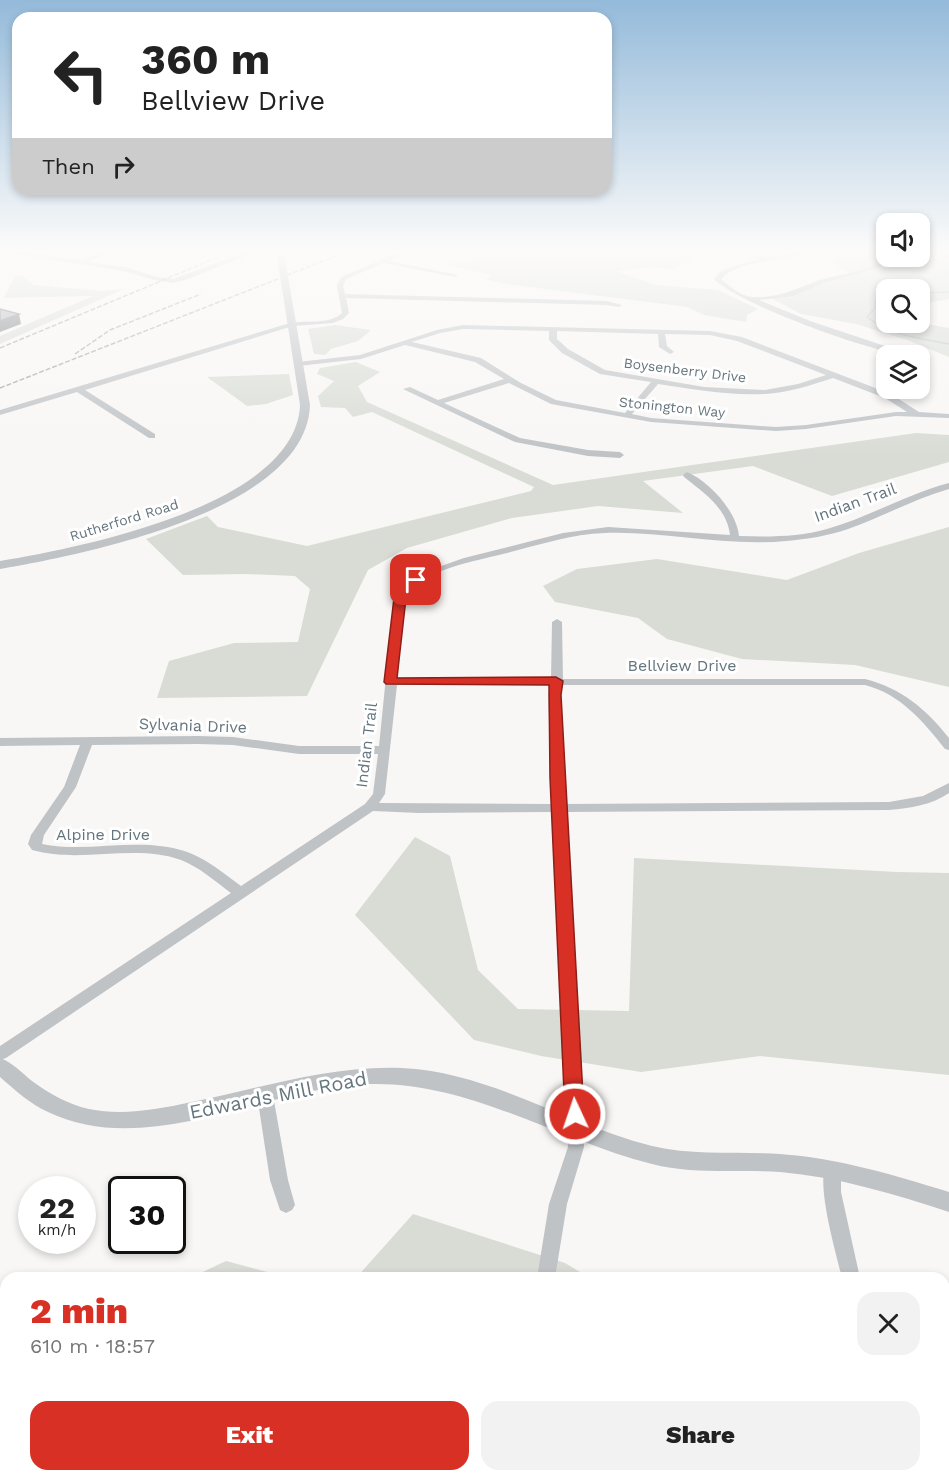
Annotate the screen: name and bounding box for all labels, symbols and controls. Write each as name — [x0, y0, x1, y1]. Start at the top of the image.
text: 360 m — [141, 35, 270, 84]
icon: left — [42, 36, 120, 114]
text: Bellview Drive — [141, 85, 325, 117]
icon: right — [107, 150, 140, 183]
text: Then — [42, 154, 95, 179]
map controls — [876, 213, 930, 399]
button: sound — [876, 213, 930, 267]
button: search — [876, 279, 930, 333]
button: layers — [876, 345, 930, 399]
street label: Boysenberry Drive — [623, 355, 747, 385]
street label: Stonington Way — [618, 393, 727, 421]
street label: Indian Trail — [812, 479, 899, 526]
street label: Rutherford Road — [68, 496, 180, 544]
pin — [390, 554, 441, 605]
icon: arrive — [399, 563, 432, 596]
street label: Bellview Drive — [627, 656, 737, 675]
street label: Indian Trail — [352, 701, 381, 789]
street label: Sylvania Drive — [139, 714, 247, 737]
street label: Alpine Drive — [56, 825, 150, 844]
street label: Edwards Mill Road — [187, 1066, 369, 1124]
position arrow — [543, 1082, 607, 1146]
speed limit sign: 30 — [108, 1176, 186, 1254]
text: 22 — [39, 1190, 75, 1225]
text: km/h — [38, 1221, 76, 1239]
text: 2 min — [30, 1290, 128, 1332]
button: close — [857, 1292, 920, 1355]
text: 610 m · 18:57 — [30, 1334, 155, 1358]
button: Exit — [30, 1401, 469, 1470]
button: Share — [481, 1401, 920, 1470]

